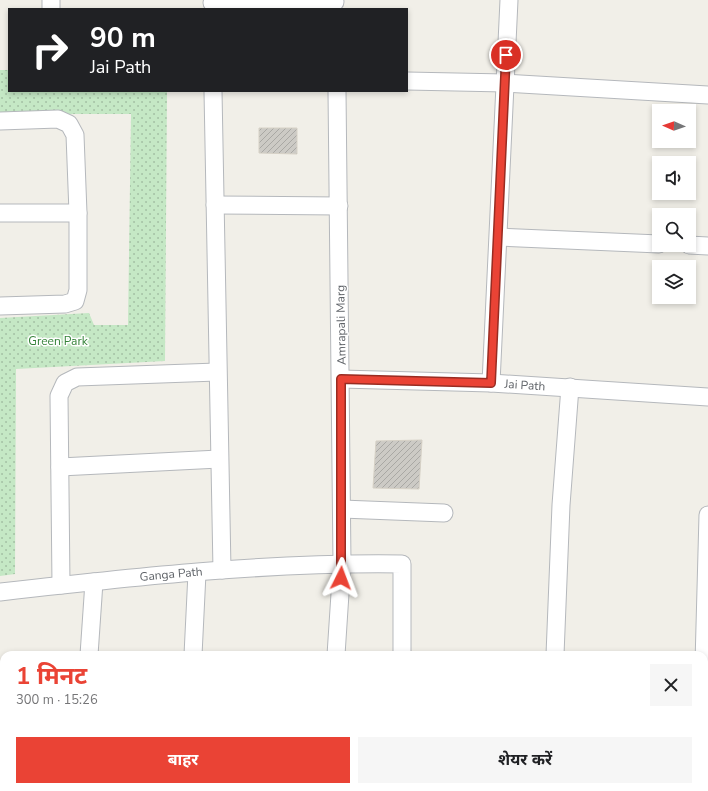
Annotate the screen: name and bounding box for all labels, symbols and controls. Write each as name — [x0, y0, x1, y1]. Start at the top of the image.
text: 90 m — [90, 19, 156, 57]
icon: right — [24, 24, 76, 76]
pin — [489, 38, 523, 72]
icon: arrive — [495, 44, 517, 66]
text: Jai Path — [90, 55, 151, 79]
north arrow — [652, 104, 696, 148]
map controls — [652, 104, 696, 304]
button: sound — [652, 156, 696, 200]
button: search — [652, 208, 696, 252]
button: layers — [652, 260, 696, 304]
street label: Amrapali Marg — [332, 285, 350, 365]
park label: Green Park — [28, 333, 89, 349]
street label: Jai Path — [503, 376, 546, 394]
position arrow — [320, 557, 362, 599]
street label: Ganga Path — [139, 563, 203, 585]
text: 1 मिनट — [16, 660, 87, 692]
button: close — [650, 664, 692, 706]
text: 300 m · 15:26 — [16, 691, 98, 709]
button: बाहर — [16, 737, 350, 783]
button: शेयर करें — [358, 737, 692, 783]

